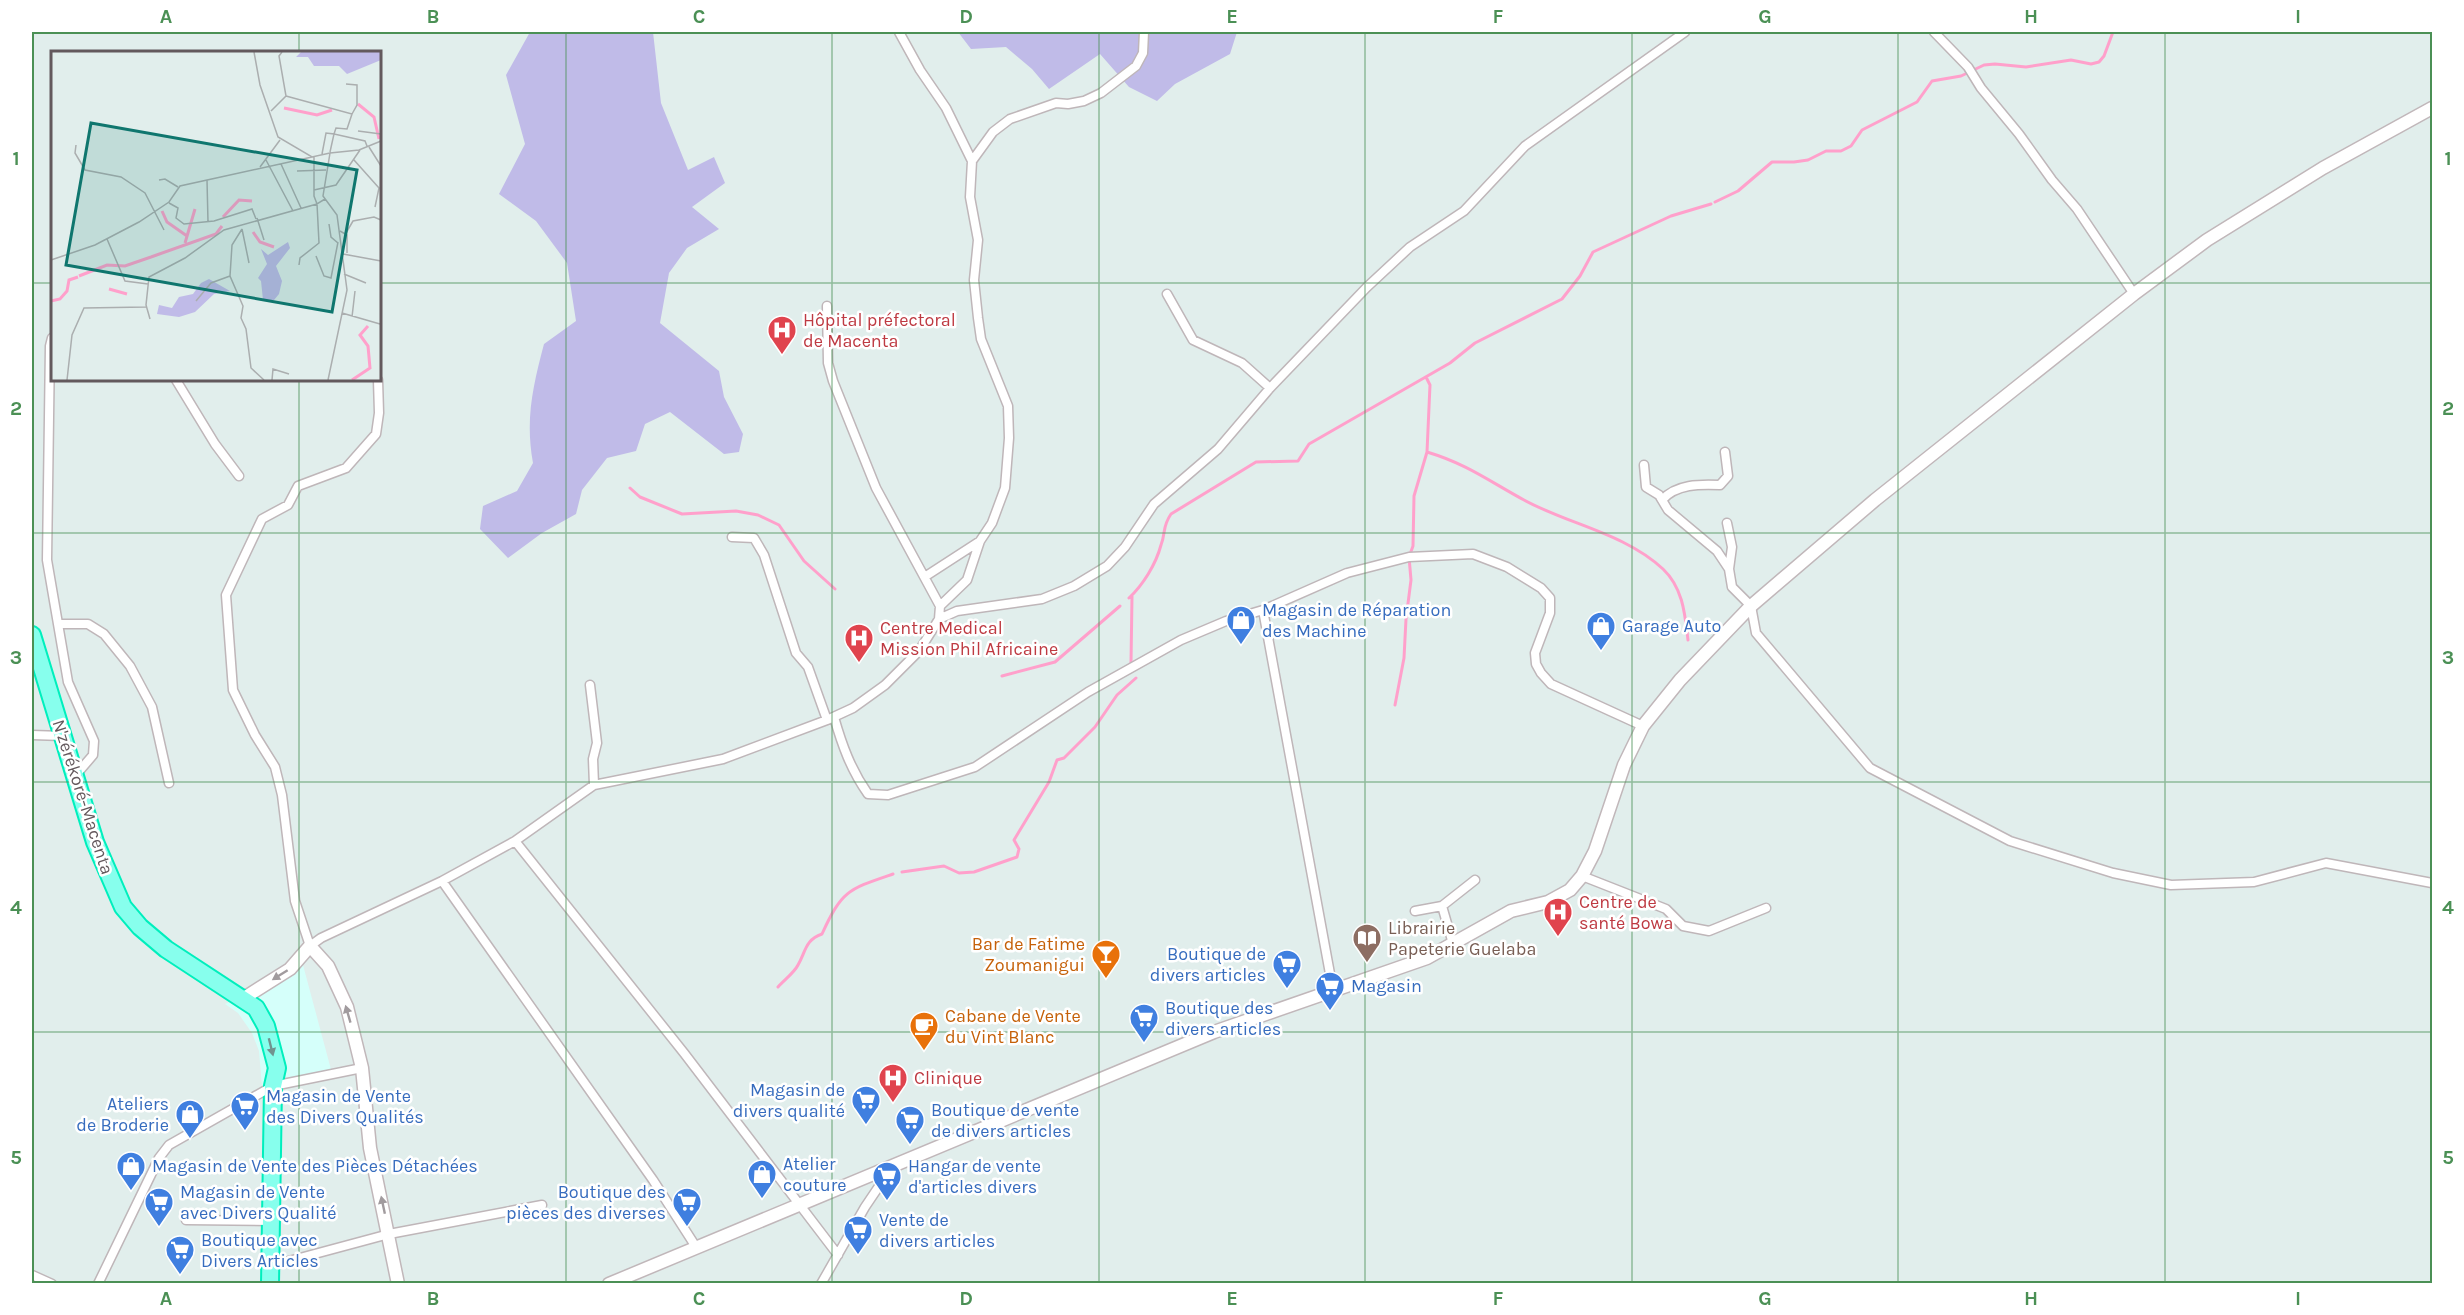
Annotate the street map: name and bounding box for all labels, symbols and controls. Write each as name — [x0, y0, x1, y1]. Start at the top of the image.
text: A — [160, 5, 173, 28]
text: B — [427, 5, 439, 28]
text: C — [693, 5, 705, 28]
text: D — [959, 5, 973, 28]
text: E — [1226, 5, 1238, 28]
text: F — [1493, 5, 1504, 28]
text: G — [1758, 5, 1772, 28]
text: H — [2024, 5, 2038, 28]
text: I — [2295, 5, 2301, 28]
inset map — [51, 51, 381, 381]
text: 1 — [12, 147, 20, 170]
text: 1 — [2444, 147, 2452, 170]
place label: Hôpital préfectoral de Macenta — [803, 309, 956, 352]
hospital icon: Hôpital préfectoral de Macenta — [766, 314, 798, 356]
text: 2 — [10, 397, 22, 420]
text: 2 — [2442, 397, 2454, 420]
place label: Magasin de Réparation des Machine — [1262, 599, 1451, 642]
shop icon: Magasin de Réparation des Machine — [1225, 604, 1257, 646]
shop icon: Garage Auto — [1585, 610, 1617, 652]
place label: Garage Auto — [1622, 615, 1721, 637]
place label: Centre Medical Mission Phil Africaine — [880, 617, 1058, 660]
hospital icon: Centre Medical Mission Phil Africaine — [843, 622, 875, 664]
text: 3 — [10, 646, 22, 669]
text: 3 — [2442, 646, 2454, 669]
street label: N'zérékoré-Macenta — [48, 717, 118, 877]
place label: Centre de santé Bowa — [1579, 891, 1674, 934]
text: 4 — [10, 896, 22, 919]
hospital icon: Centre de santé Bowa — [1542, 896, 1574, 938]
text: 4 — [2442, 896, 2454, 919]
place label: Librairie Papeterie Guelaba — [1388, 917, 1536, 960]
library icon: Librairie Papeterie Guelaba — [1351, 922, 1383, 964]
place label: Bar de Fatime Zoumanigui — [972, 933, 1085, 976]
bar icon: Bar de Fatime Zoumanigui — [1090, 938, 1122, 980]
place label: Boutique de divers articles — [1150, 943, 1266, 986]
supermarket icon: Boutique de divers articles — [1271, 948, 1303, 990]
one-way arrow — [272, 969, 288, 981]
supermarket icon: Magasin — [1314, 970, 1346, 1012]
place label: Magasin — [1351, 975, 1422, 997]
place label: Boutique des divers articles — [1165, 997, 1281, 1040]
supermarket icon: Boutique des divers articles — [1128, 1002, 1160, 1044]
one-way arrow — [343, 1005, 352, 1023]
place label: Cabane de Vente du Vint Blanc — [945, 1005, 1081, 1048]
cafe icon: Cabane de Vente du Vint Blanc — [908, 1010, 940, 1052]
one-way arrow — [267, 1038, 276, 1056]
hospital icon: Clinique — [877, 1062, 909, 1104]
place label: Clinique — [914, 1067, 982, 1089]
place label: Magasin de divers qualité — [733, 1079, 845, 1122]
supermarket icon: Magasin de divers qualité — [850, 1084, 882, 1126]
place label: Magasin de Vente des Divers Qualités — [266, 1085, 424, 1128]
supermarket icon: Magasin de Vente des Divers Qualités — [229, 1090, 261, 1132]
place label: Ateliers de Broderie — [76, 1093, 169, 1136]
shop icon: Ateliers de Broderie — [174, 1098, 206, 1140]
place label: Boutique de vente de divers articles — [931, 1099, 1079, 1142]
supermarket icon: Boutique de vente de divers articles — [894, 1104, 926, 1146]
text: 5 — [10, 1146, 22, 1169]
text: 5 — [2442, 1146, 2454, 1169]
shop icon: Magasin de Vente des Pièces Détachées — [115, 1150, 147, 1192]
place label: Atelier couture — [783, 1153, 846, 1196]
place label: Magasin de Vente des Pièces Détachées — [152, 1155, 478, 1177]
place label: Hangar de vente d'articles divers — [908, 1155, 1041, 1198]
shop icon: Atelier couture — [746, 1158, 778, 1200]
supermarket icon: Hangar de vente d'articles divers — [871, 1160, 903, 1202]
place label: Magasin de Vente avec Divers Qualité — [180, 1181, 336, 1224]
place label: Boutique des pièces des diverses — [506, 1181, 666, 1224]
supermarket icon: Magasin de Vente avec Divers Qualité — [143, 1186, 175, 1228]
supermarket icon: Boutique des pièces des diverses — [671, 1186, 703, 1228]
one-way arrow — [378, 1196, 387, 1215]
place label: Vente de divers articles — [879, 1209, 995, 1252]
supermarket icon: Vente de divers articles — [842, 1214, 874, 1256]
place label: Boutique avec Divers Articles — [201, 1229, 319, 1272]
supermarket icon: Boutique avec Divers Articles — [164, 1234, 196, 1276]
text: A — [160, 1287, 173, 1310]
text: B — [427, 1287, 439, 1310]
text: C — [693, 1287, 705, 1310]
text: D — [959, 1287, 973, 1310]
text: E — [1226, 1287, 1238, 1310]
text: F — [1493, 1287, 1504, 1310]
text: G — [1758, 1287, 1772, 1310]
text: H — [2024, 1287, 2038, 1310]
text: I — [2295, 1287, 2301, 1310]

